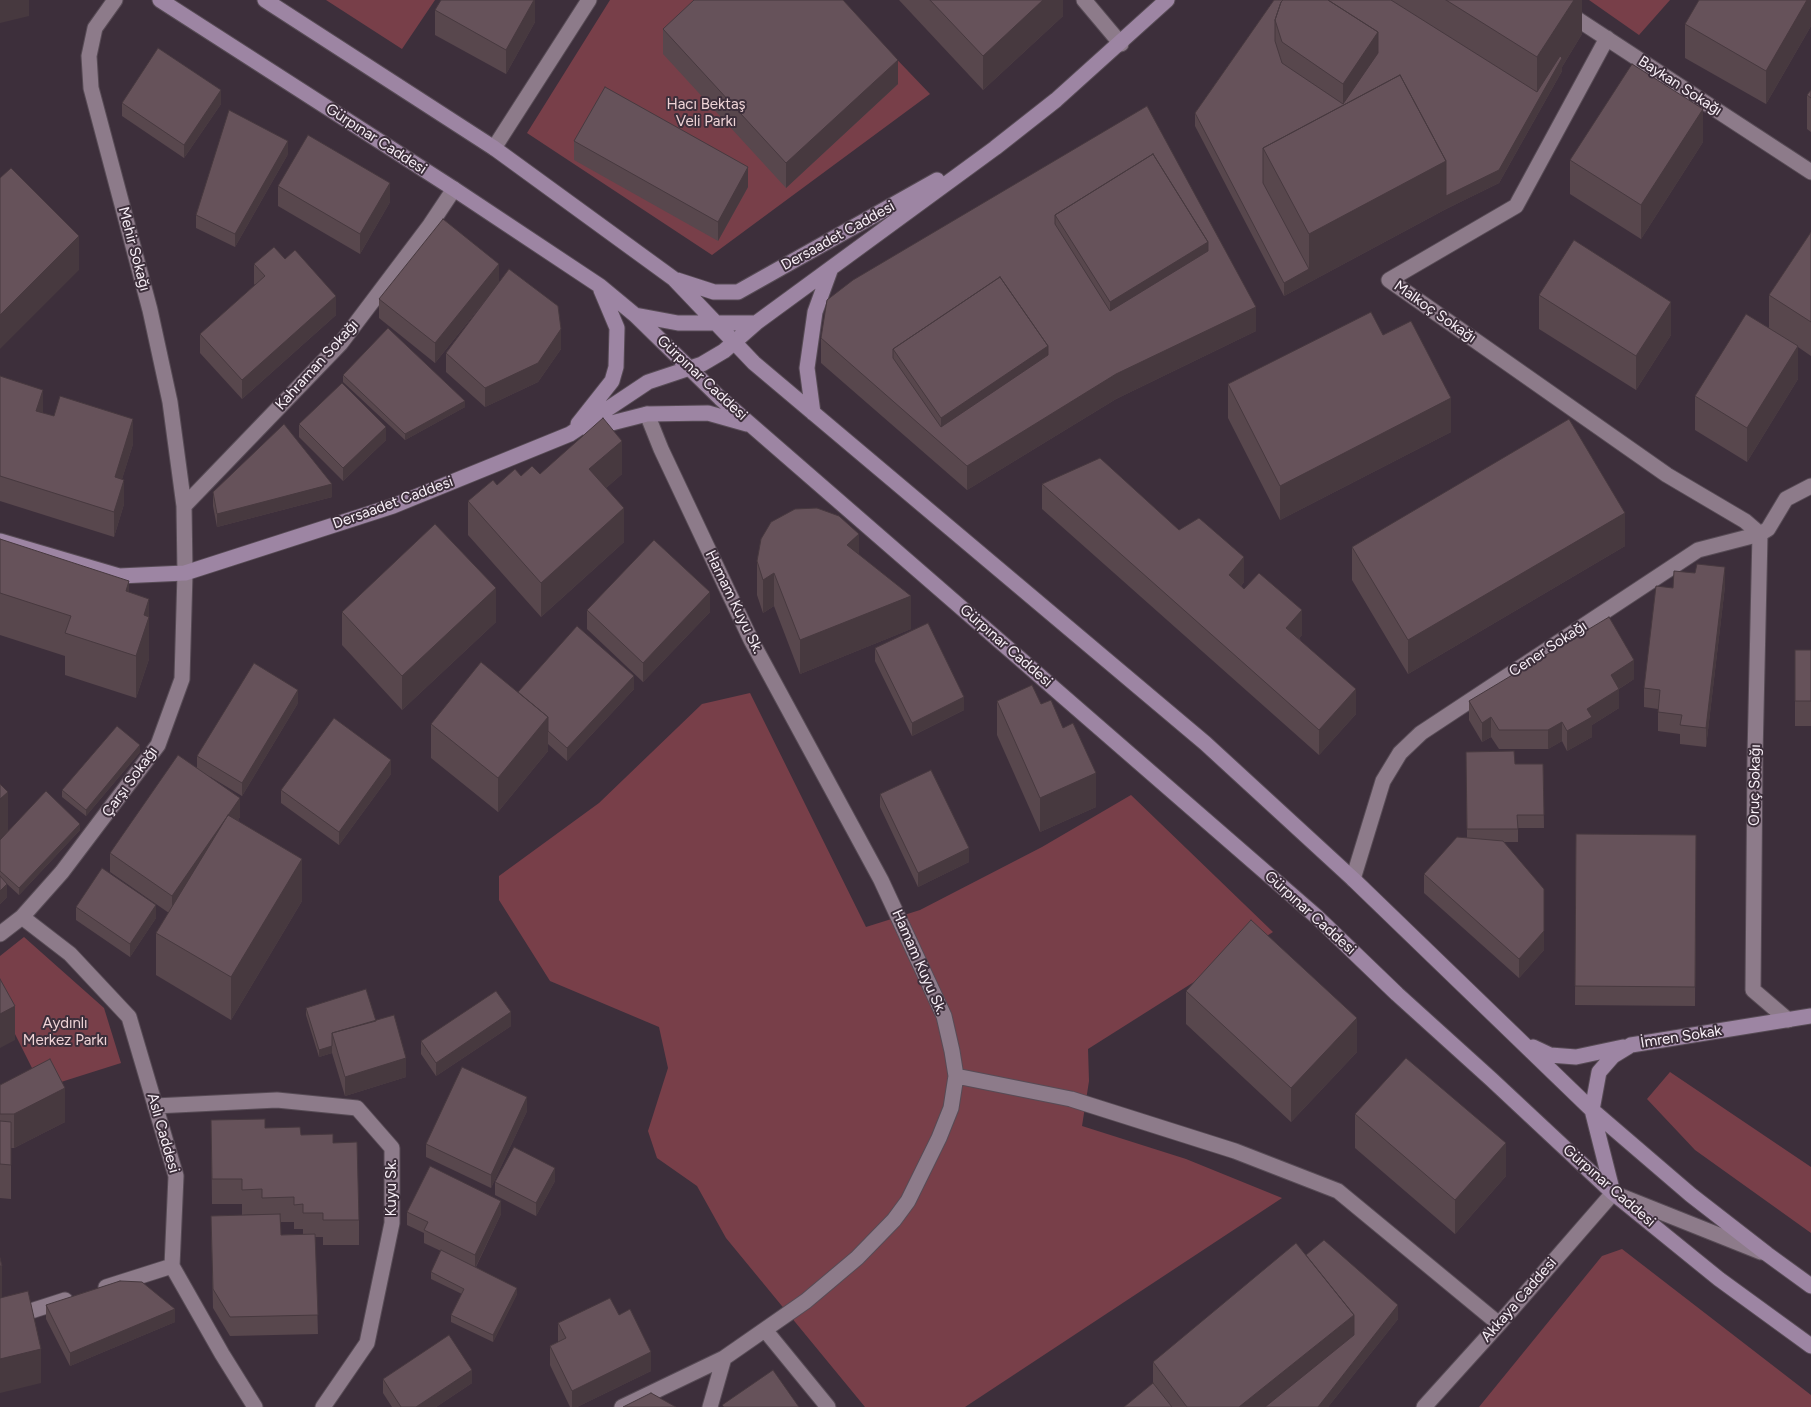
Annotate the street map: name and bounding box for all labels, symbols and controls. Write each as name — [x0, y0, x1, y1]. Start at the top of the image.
street label: Baykan Sokağı — [1635, 52, 1725, 120]
park label: Hacı Bektaş Veli Parkı — [666, 96, 746, 131]
street label: Gürpınar Caddesi — [322, 100, 430, 178]
street label: Dersaadet Caddesi — [778, 197, 898, 275]
street label: Mehir Sokağı — [114, 205, 154, 293]
street label: Malkoç Sokağı — [1390, 277, 1480, 347]
street label: Kahraman Sokağı — [272, 316, 362, 414]
street label: Gürpınar Caddesi — [653, 332, 751, 424]
street label: Dersaadet Caddesi — [330, 473, 456, 533]
street label: Hamam Kuyu Sk. — [701, 547, 767, 657]
street label: Gürpınar Caddesi — [956, 601, 1056, 691]
street label: Cener Sokağı — [1506, 617, 1590, 681]
street label: Çarşı Sokağı — [98, 743, 162, 821]
street label: Oruç Sokağı — [1745, 744, 1765, 826]
street label: Gürpınar Caddesi — [1261, 867, 1359, 959]
street label: Hamam Kuyu Sk. — [888, 907, 950, 1017]
park label: Aydınlı Merkez Parkı — [23, 1015, 107, 1050]
street label: İmren Sokak — [1639, 1022, 1723, 1052]
street label: Aslı Caddesi — [143, 1091, 183, 1175]
street label: Gürpınar Caddesi — [1559, 1141, 1659, 1231]
street label: Kuyu Sk. — [383, 1159, 401, 1217]
street label: Akkaya Caddesi — [1477, 1254, 1561, 1346]

